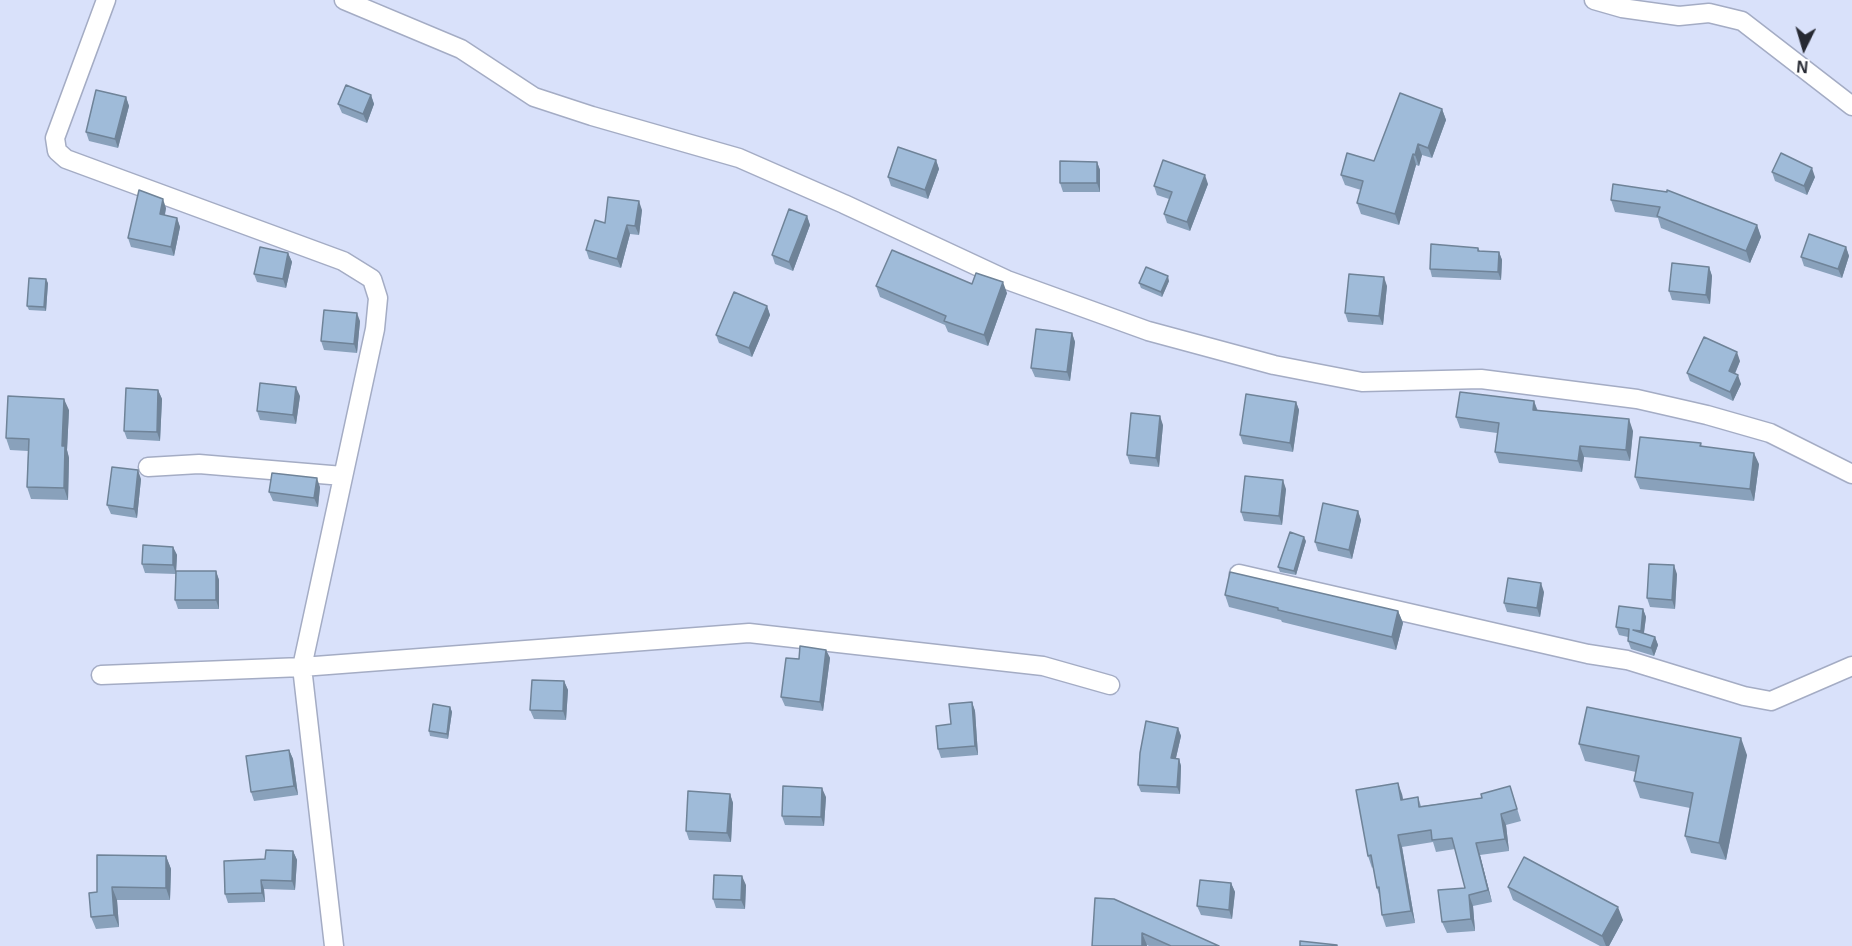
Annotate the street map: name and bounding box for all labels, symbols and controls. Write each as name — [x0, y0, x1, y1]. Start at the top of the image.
north arrow — [1774, 18, 1834, 78]
text: N — [1796, 57, 1809, 75]

